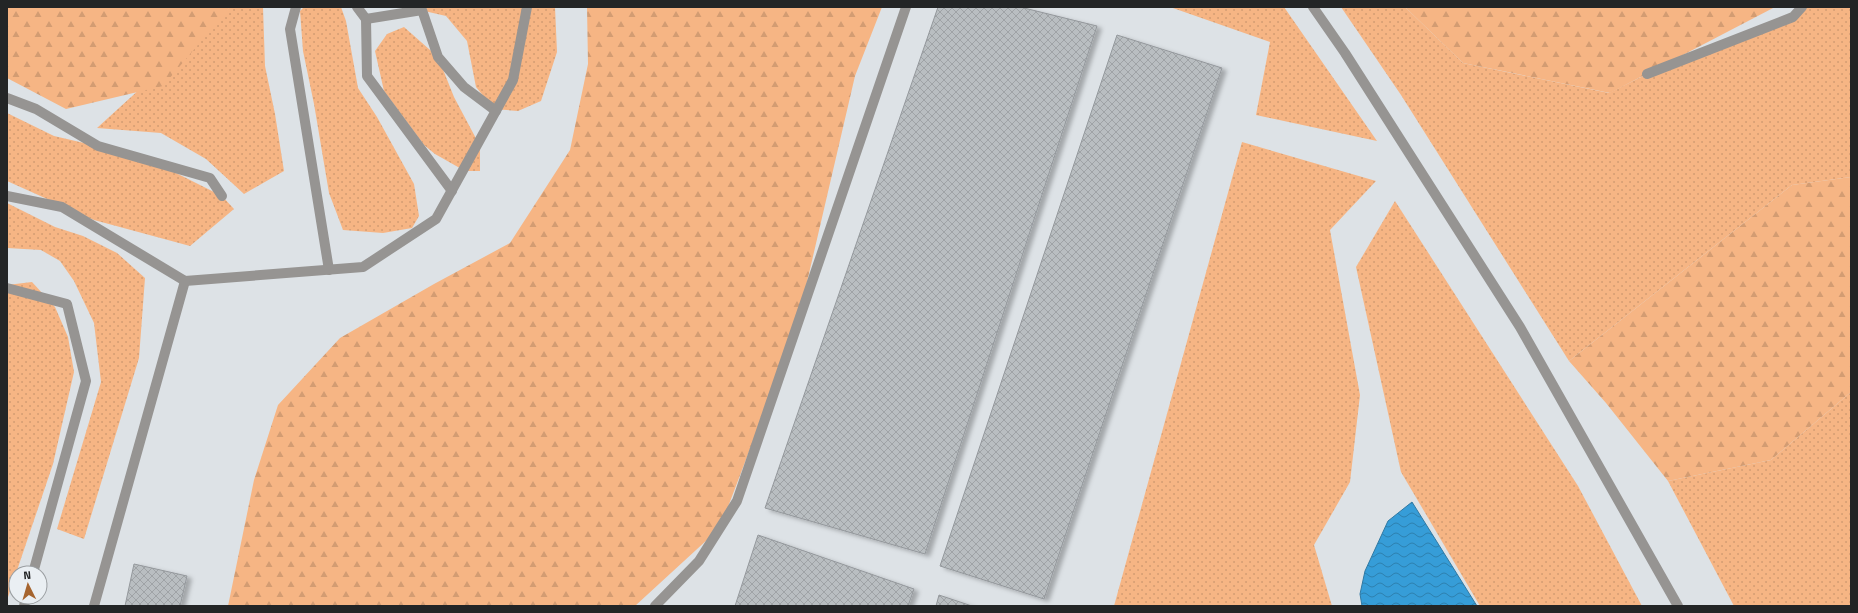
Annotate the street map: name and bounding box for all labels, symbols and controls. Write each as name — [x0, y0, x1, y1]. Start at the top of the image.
north arrow — [8, 565, 48, 605]
text: N — [23, 567, 32, 583]

